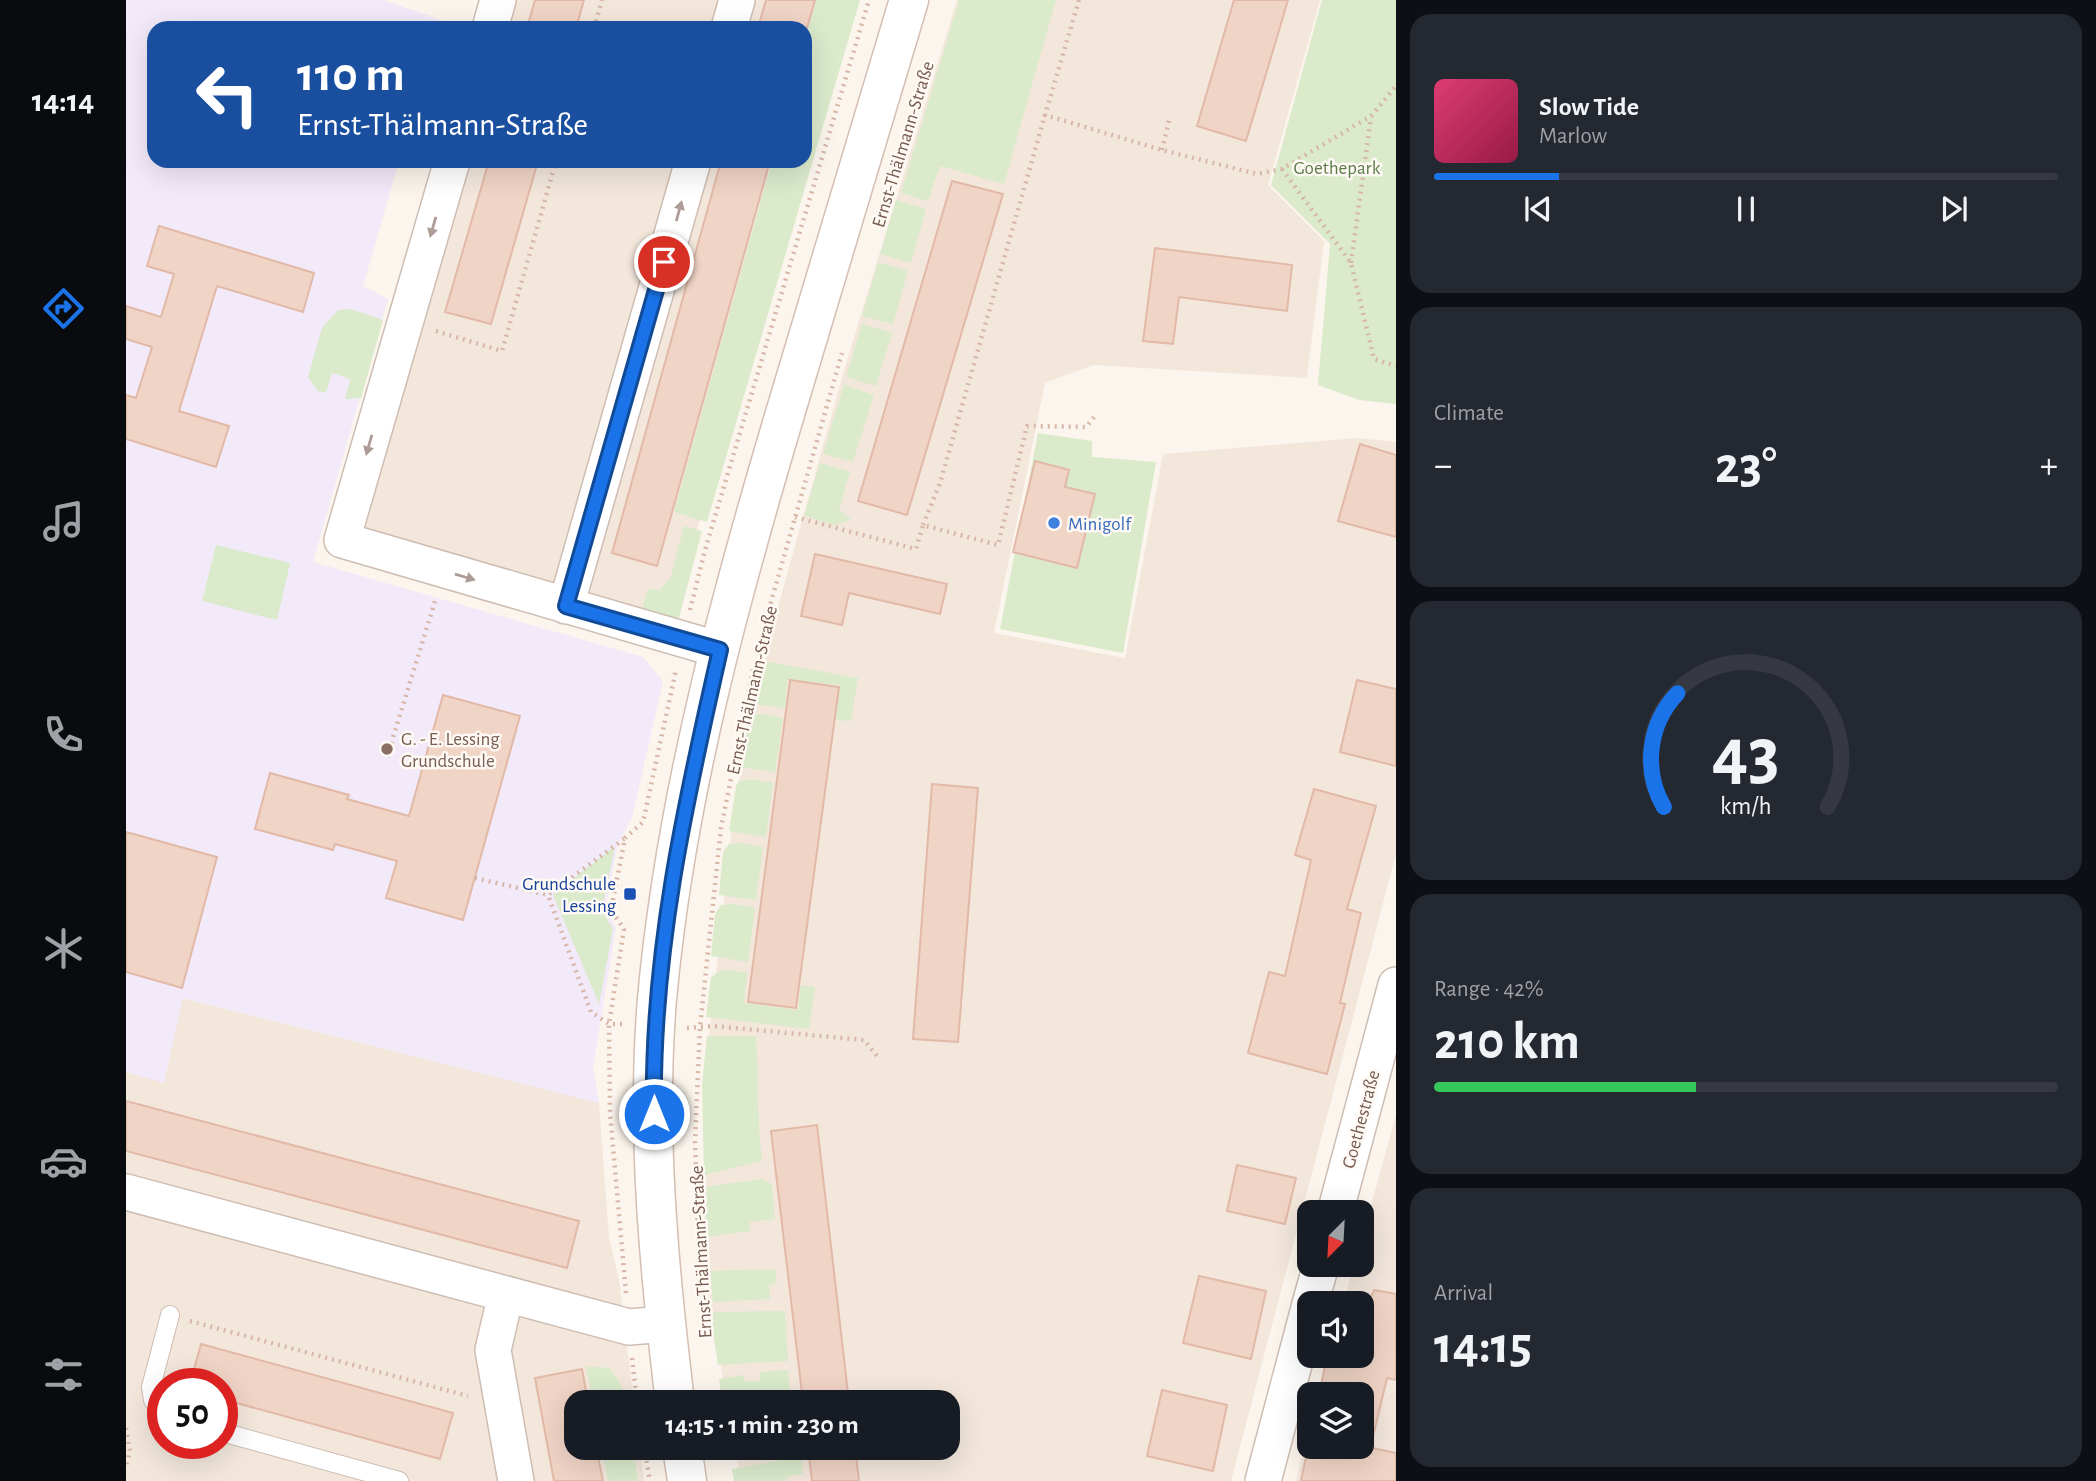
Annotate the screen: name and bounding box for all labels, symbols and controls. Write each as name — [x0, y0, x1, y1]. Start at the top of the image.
icon: left — [182, 49, 273, 140]
text: 110 m — [297, 51, 405, 100]
street label: Ernst-Thälmann-Straße — [869, 59, 938, 230]
text: 14:14 — [32, 85, 94, 117]
text: Slow Tide — [1539, 94, 1639, 120]
text: Ernst-Thälmann-Straße — [297, 109, 588, 141]
text: Marlow — [1539, 125, 1607, 148]
park label: Goethepark — [1294, 159, 1381, 178]
icon: previous — [1519, 190, 1557, 228]
icon: pause — [1727, 190, 1765, 228]
icon: next — [1935, 190, 1973, 228]
one-way arrow — [674, 199, 685, 221]
one-way arrow — [427, 216, 438, 238]
pin — [634, 232, 694, 292]
icon: arrive — [645, 243, 683, 281]
icon: directions — [39, 284, 88, 333]
text: Climate — [1434, 402, 1504, 425]
one-way arrow — [364, 435, 374, 456]
text: 23° — [1715, 440, 1777, 492]
text: − — [1434, 447, 1452, 485]
text: + — [2040, 447, 2058, 485]
icon: music — [39, 497, 88, 546]
marker: Minigolf — [1046, 515, 1062, 531]
place label: Minigolf — [1068, 515, 1132, 534]
one-way arrow — [455, 572, 476, 582]
street label: Ernst-Thälmann-Straße — [724, 604, 781, 777]
icon: phone — [39, 710, 88, 759]
text: 43 — [1712, 719, 1780, 792]
place label: G. - E. Lessing Grundschule — [401, 730, 500, 771]
marker: G. - E. Lessing Grundschule — [379, 741, 395, 757]
text: km/h — [1720, 793, 1772, 818]
place label: Grundschule Lessing — [522, 875, 617, 916]
marker: Grundschule Lessing — [622, 886, 638, 902]
icon: climate — [39, 924, 88, 973]
text: Range · 42% — [1434, 978, 1544, 1001]
text: 210 km — [1434, 1016, 1580, 1068]
street label: Goethestraße — [1339, 1068, 1384, 1171]
position arrow — [617, 1077, 691, 1151]
icon: car — [39, 1137, 88, 1186]
street label: Ernst-Thälmann-Straße — [687, 1165, 716, 1339]
north arrow — [1297, 1200, 1374, 1278]
map controls — [1297, 1200, 1374, 1459]
text: Arrival — [1434, 1282, 1493, 1305]
button: sound — [1297, 1291, 1374, 1368]
text: 14:15 — [1434, 1320, 1532, 1372]
icon: filters — [39, 1350, 88, 1399]
speed limit sign: 50 — [147, 1368, 238, 1459]
button: layers — [1297, 1382, 1374, 1459]
text: 14:15 · 1 min · 230 m — [665, 1412, 859, 1438]

